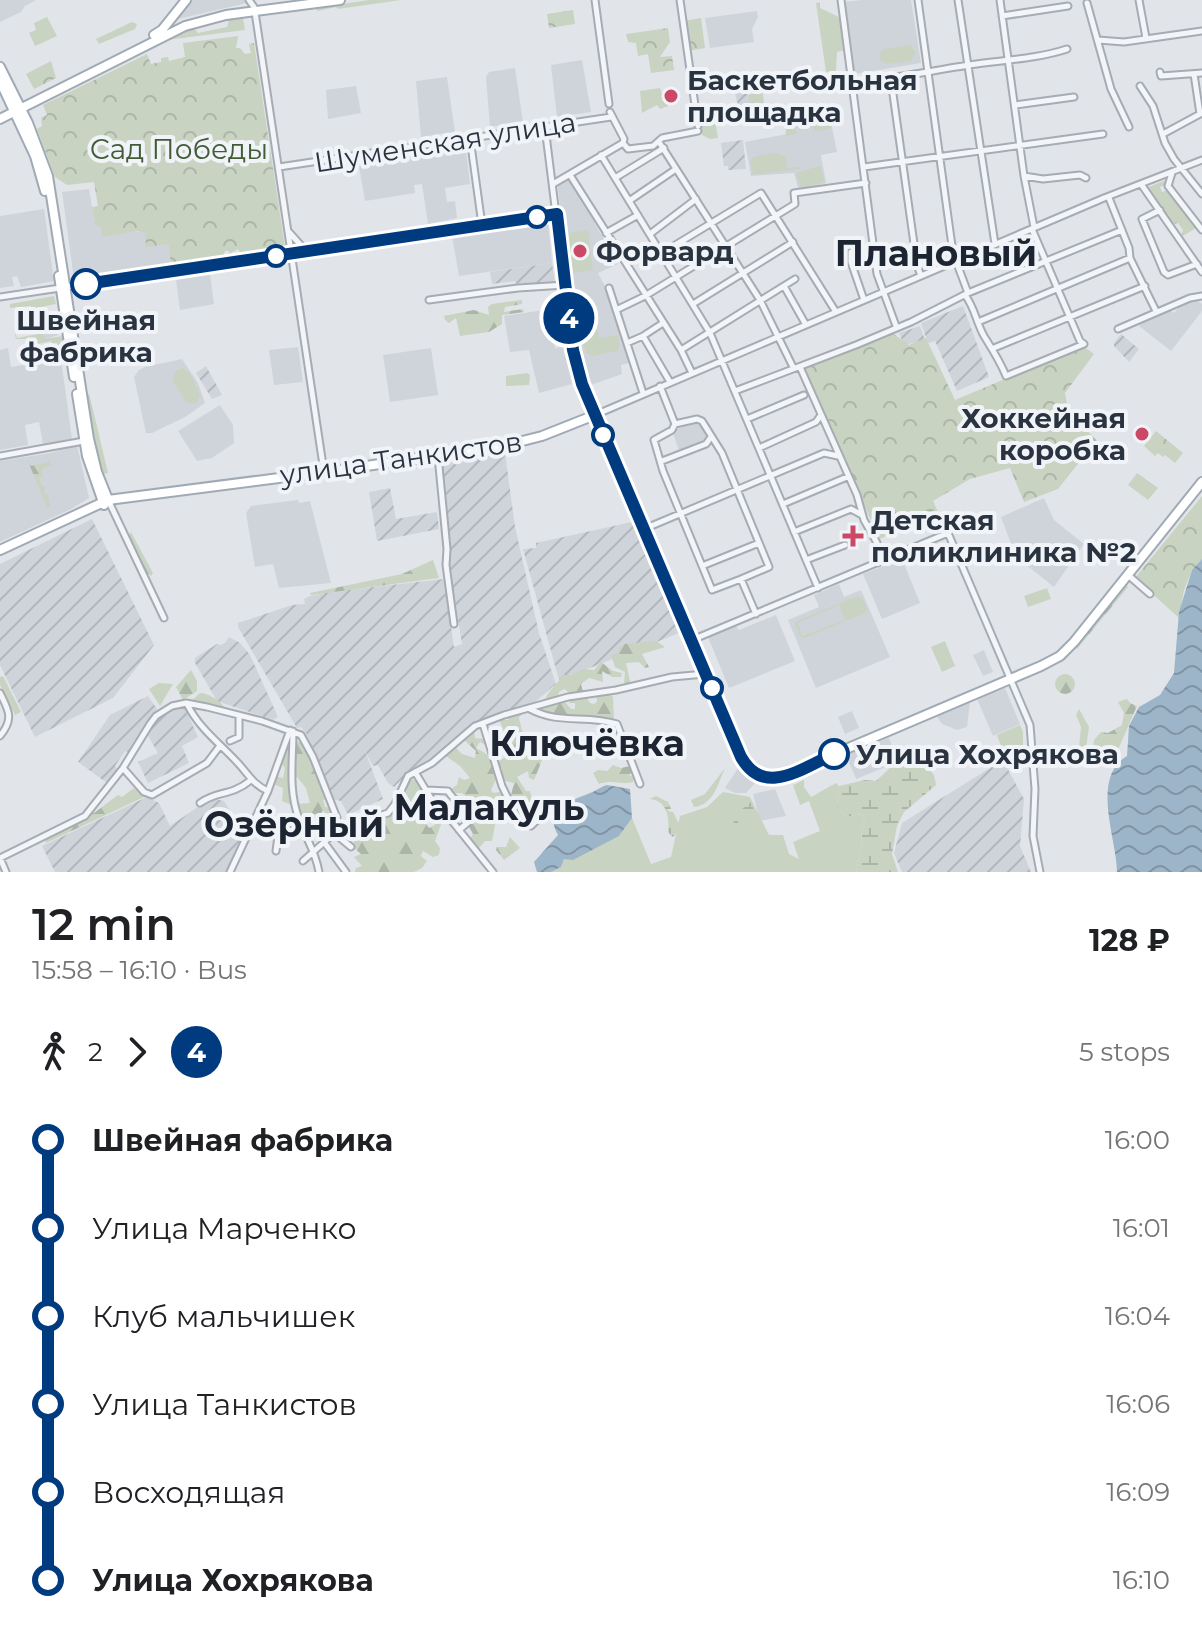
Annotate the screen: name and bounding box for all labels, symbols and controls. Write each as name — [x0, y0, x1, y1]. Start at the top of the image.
place label: Баскетбольная площадка — [687, 63, 918, 129]
marker: Баскетбольная площадка — [662, 87, 680, 105]
street label: Шуменская улица — [312, 105, 578, 179]
park label: Сад Победы — [90, 132, 268, 166]
unlabelled marker — [526, 206, 548, 228]
district label: Плановый — [835, 231, 1037, 275]
place label: Форвард — [596, 234, 734, 268]
marker: Форвард — [571, 242, 589, 260]
unlabelled marker — [265, 245, 287, 267]
marker: Швейная фабрика — [71, 269, 101, 299]
line badge: 4 — [543, 292, 595, 344]
text: 4 — [559, 301, 579, 335]
place label: Швейная фабрика — [16, 303, 156, 369]
place label: Хоккейная коробка — [961, 401, 1126, 467]
street label: улица Танкистов — [277, 424, 524, 492]
unlabelled marker — [592, 424, 614, 446]
marker: Хоккейная коробка — [1133, 425, 1151, 443]
place label: Детская поликлиника №2 — [871, 503, 1136, 569]
marker: Детская поликлиника №2 — [842, 525, 864, 547]
unlabelled marker — [701, 677, 723, 699]
district label: Ключёвка — [489, 721, 685, 765]
place label: Улица Хохрякова — [856, 737, 1119, 771]
marker: Улица Хохрякова — [819, 739, 849, 769]
district label: Малакуль — [393, 785, 585, 829]
district label: Озёрный — [204, 802, 384, 846]
text: 12 min — [32, 897, 176, 951]
text: 128 ₽ — [1089, 922, 1170, 959]
text: 15:58 – 16:10 · Bus — [32, 954, 247, 986]
icon: walk — [32, 1030, 76, 1074]
icon: forward — [115, 1030, 159, 1074]
text: 4 — [187, 1035, 206, 1069]
text: 2 — [88, 1036, 103, 1068]
text: 5 stops — [1079, 1036, 1170, 1068]
text: Швейная фабрика — [92, 1122, 393, 1159]
text: 16:00 — [1105, 1124, 1170, 1156]
text: Улица Марченко — [92, 1210, 357, 1247]
text: 16:01 — [1113, 1212, 1170, 1244]
text: Клуб мальчишек — [92, 1298, 355, 1335]
text: 16:04 — [1105, 1300, 1170, 1332]
text: Улица Танкистов — [92, 1386, 357, 1423]
text: 16:06 — [1106, 1388, 1170, 1420]
text: Восходящая — [92, 1474, 285, 1511]
text: 16:09 — [1106, 1476, 1170, 1508]
text: Улица Хохрякова — [92, 1562, 374, 1599]
text: 16:10 — [1113, 1564, 1170, 1596]

